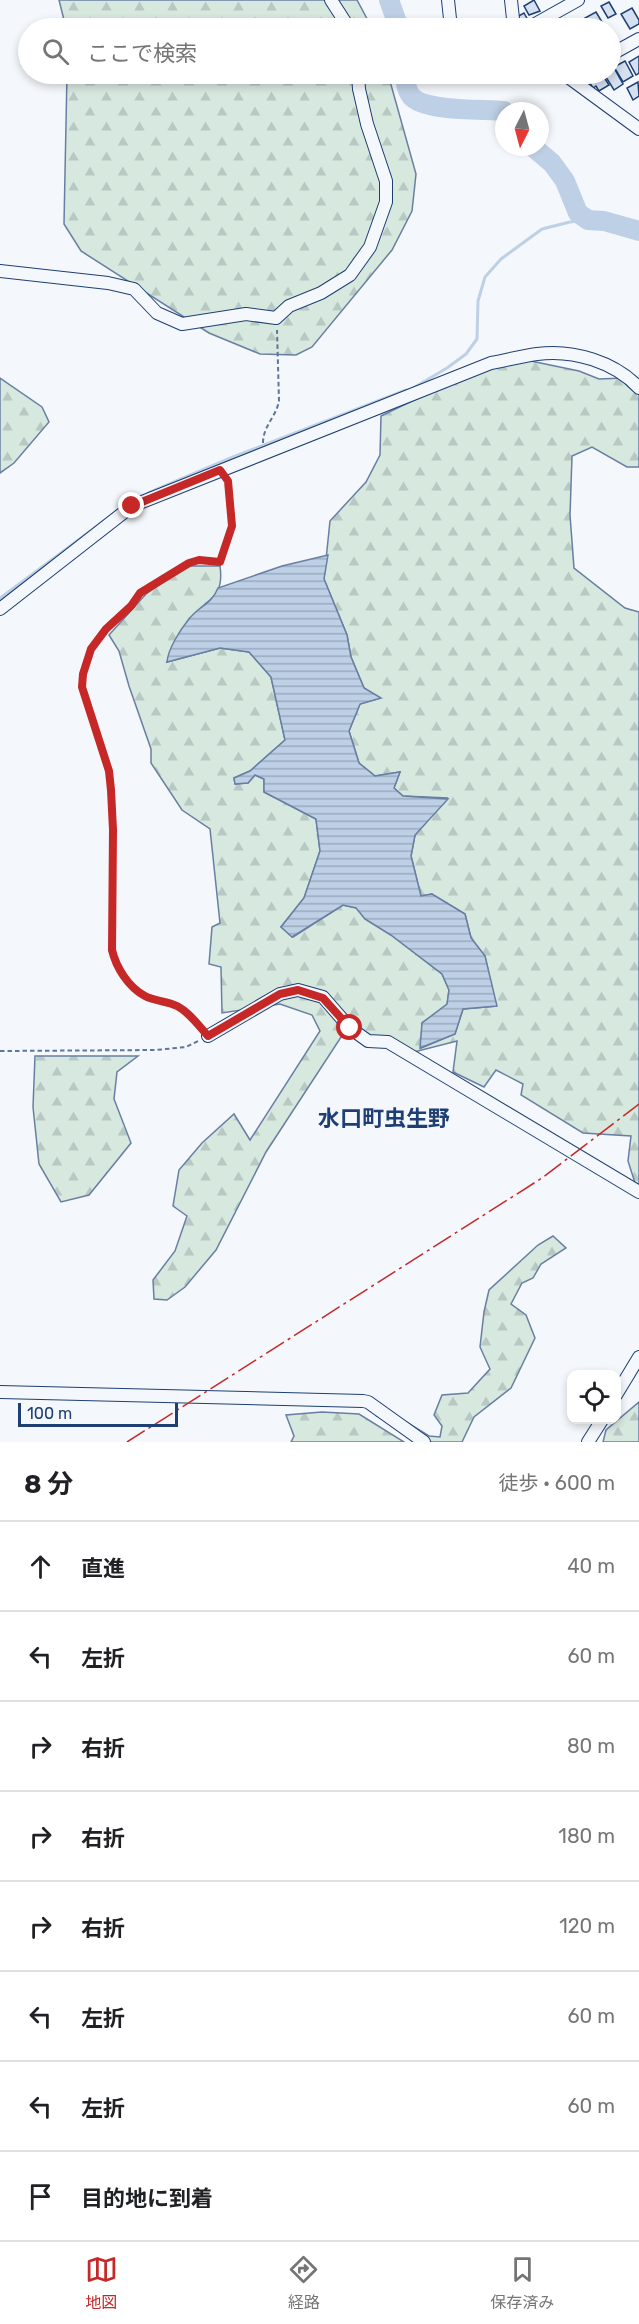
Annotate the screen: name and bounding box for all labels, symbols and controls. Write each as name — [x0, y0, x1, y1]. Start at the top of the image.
search box — [18, 18, 621, 84]
icon: search — [39, 35, 72, 68]
text: ここで検索 — [87, 40, 197, 67]
north arrow — [495, 102, 549, 156]
route end — [118, 492, 144, 518]
route start — [336, 1014, 362, 1040]
district label: 水口町虫生野 — [318, 1105, 450, 1132]
map controls — [567, 1370, 621, 1424]
button: locate — [567, 1370, 621, 1424]
scale bar — [18, 1400, 178, 1428]
text: 100 m — [27, 1404, 72, 1423]
text: 8 分 — [24, 1469, 73, 1500]
text: 徒歩 · 600 m — [498, 1471, 615, 1495]
icon: ahead — [24, 1550, 57, 1583]
text: 40 m — [567, 1554, 615, 1578]
text: 直進 — [81, 1555, 125, 1582]
icon: left — [24, 1640, 57, 1673]
text: 60 m — [568, 1644, 615, 1668]
text: 左折 — [81, 1645, 125, 1672]
icon: right — [24, 1730, 57, 1763]
text: 80 m — [567, 1734, 615, 1758]
text: 右折 — [81, 1735, 125, 1762]
icon: right — [24, 1820, 57, 1853]
text: 180 m — [558, 1824, 615, 1848]
text: 右折 — [81, 1825, 125, 1852]
icon: right — [24, 1910, 57, 1943]
text: 120 m — [559, 1914, 615, 1938]
text: 右折 — [81, 1915, 125, 1942]
icon: left — [24, 2000, 57, 2033]
text: 60 m — [568, 2004, 615, 2028]
text: 左折 — [81, 2005, 125, 2032]
icon: left — [24, 2090, 57, 2123]
text: 60 m — [568, 2094, 615, 2118]
text: 左折 — [81, 2095, 125, 2122]
icon: arrive — [24, 2180, 57, 2213]
text: 目的地に到着 — [81, 2185, 213, 2212]
tab: 地図 — [85, 2253, 118, 2313]
tab: 経路 — [287, 2253, 320, 2313]
tab: 保存済み — [490, 2253, 554, 2313]

